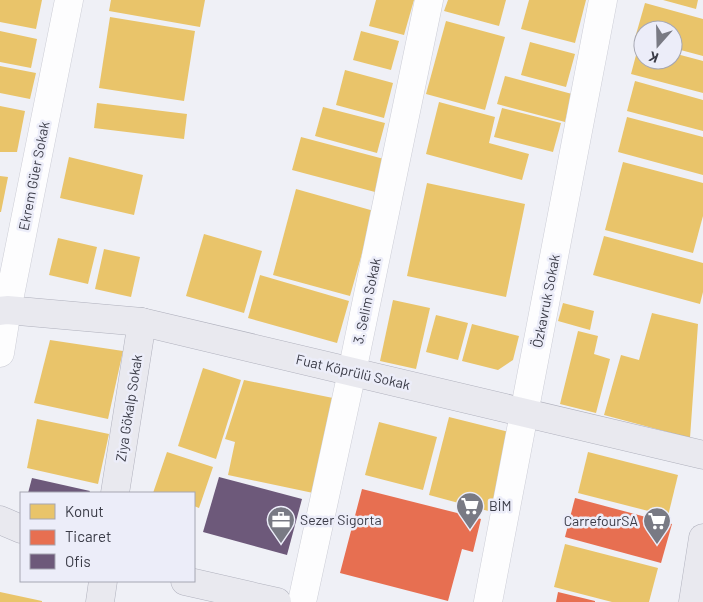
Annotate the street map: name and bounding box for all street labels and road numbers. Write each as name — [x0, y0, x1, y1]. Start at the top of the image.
street label: Ekrem Güer Sokak — [15, 120, 52, 232]
street label: Özkavruk Sokak — [528, 253, 563, 349]
street label: 3. Selim Sokak — [349, 256, 384, 345]
street label: Fuat Köprülü Sokak — [294, 350, 412, 393]
street label: Ziya Gökalp Sokak — [112, 353, 145, 463]

